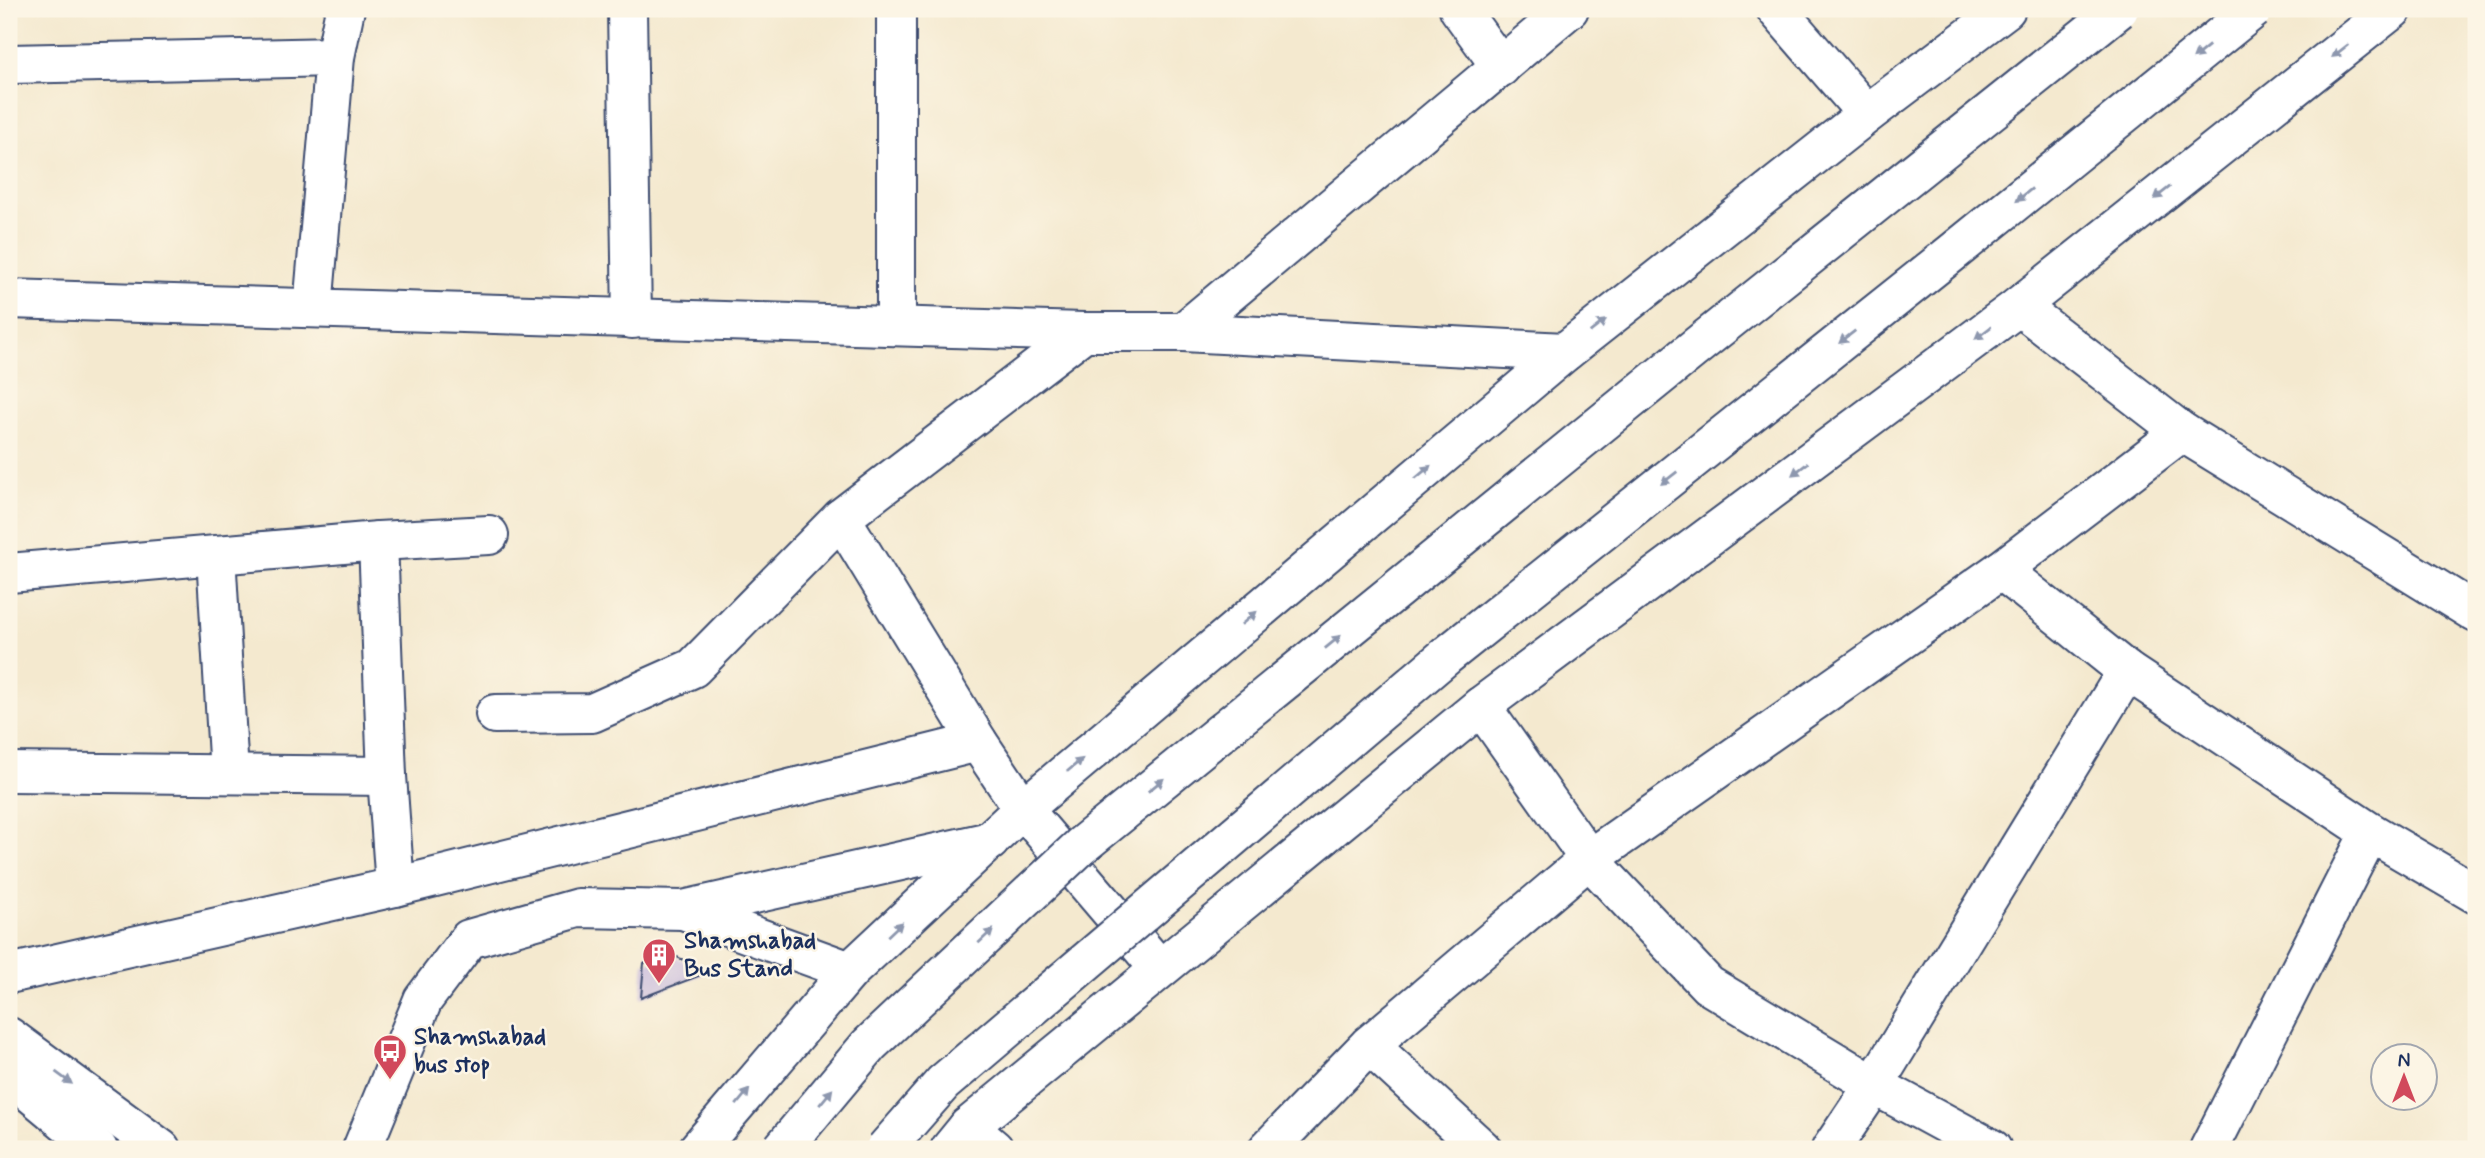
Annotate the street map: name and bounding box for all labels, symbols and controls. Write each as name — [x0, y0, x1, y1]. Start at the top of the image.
one-way arrow — [2193, 44, 2211, 59]
one-way arrow — [2331, 44, 2349, 59]
one-way arrow — [2153, 185, 2171, 200]
one-way arrow — [2016, 187, 2034, 202]
one-way arrow — [1588, 318, 1606, 333]
one-way arrow — [1973, 326, 1992, 340]
one-way arrow — [1838, 329, 1856, 344]
one-way arrow — [1791, 462, 1809, 476]
one-way arrow — [1414, 464, 1432, 479]
one-way arrow — [1660, 471, 1678, 486]
one-way arrow — [1241, 611, 1258, 626]
one-way arrow — [1324, 635, 1341, 650]
one-way arrow — [1067, 758, 1084, 773]
one-way arrow — [1147, 778, 1164, 793]
one-way arrow — [886, 921, 904, 937]
place label: Shamshabad Bus Stand — [684, 926, 816, 985]
one-way arrow — [977, 927, 994, 944]
building icon: Shamshabad Bus Stand — [640, 936, 678, 985]
place label: Shamshabad bus stop — [414, 1022, 546, 1081]
bus stop icon: Shamshabad bus stop — [371, 1032, 409, 1081]
north arrow — [2370, 1042, 2440, 1112]
text: N — [2398, 1049, 2410, 1074]
one-way arrow — [55, 1070, 73, 1084]
one-way arrow — [818, 1088, 833, 1106]
one-way arrow — [735, 1089, 750, 1106]

